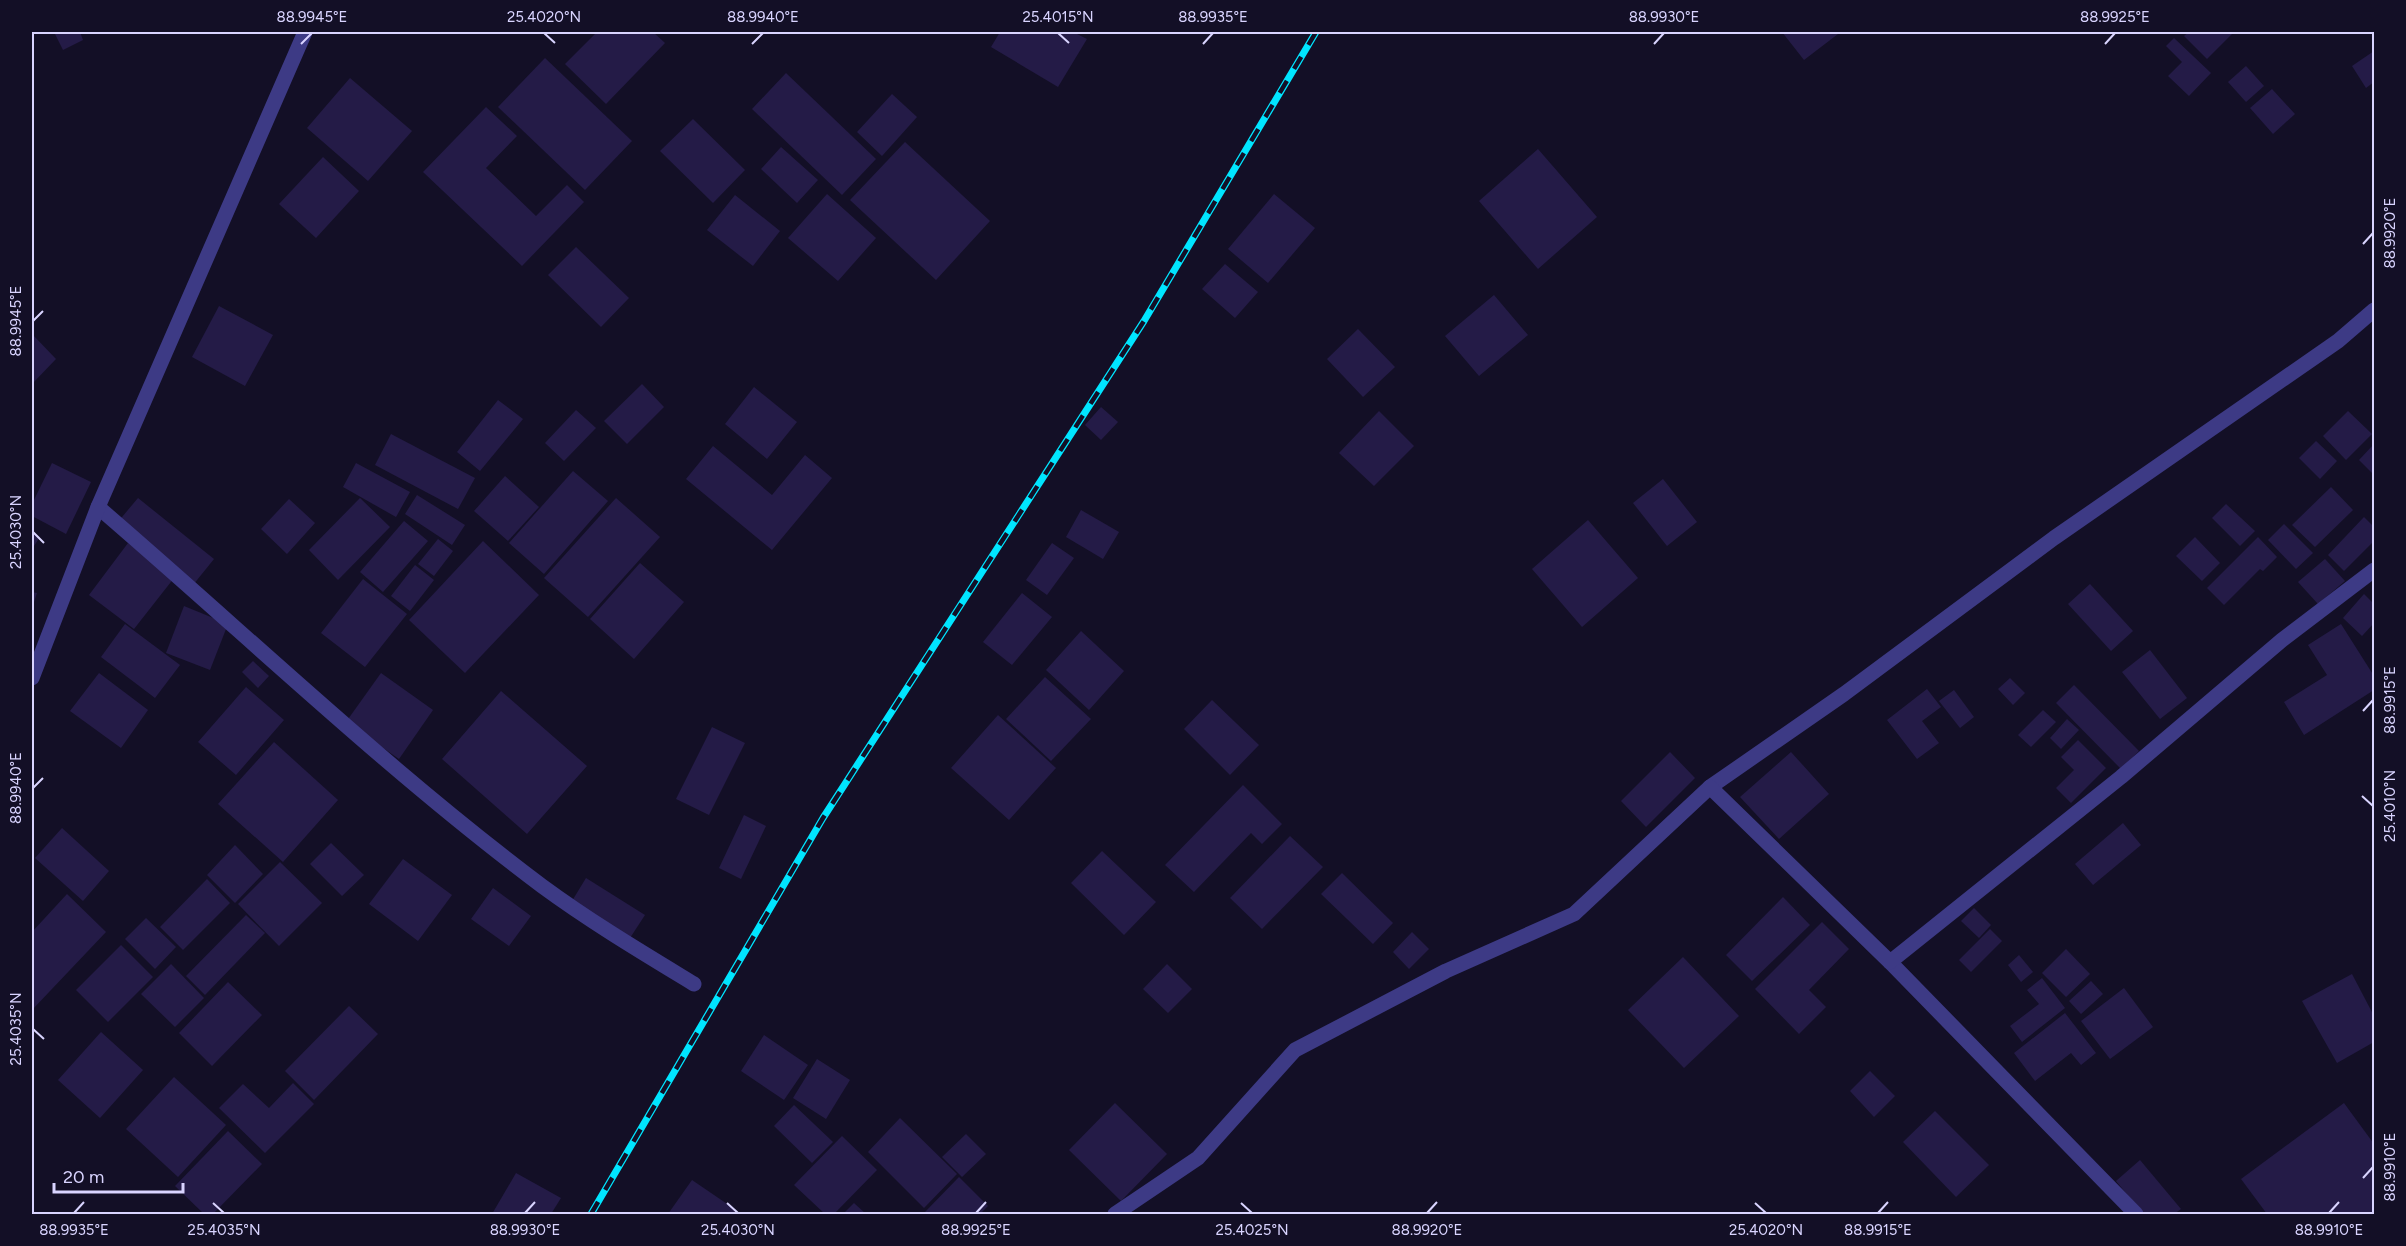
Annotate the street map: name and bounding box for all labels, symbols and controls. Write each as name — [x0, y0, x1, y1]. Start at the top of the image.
text: 88.9945°E — [277, 8, 347, 26]
text: 25.4020°N — [507, 8, 581, 26]
text: 88.9940°E — [727, 8, 799, 26]
text: 25.4015°N — [1022, 8, 1094, 26]
text: 88.9935°E — [1178, 8, 1248, 26]
text: 88.9930°E — [1629, 8, 1699, 26]
text: 88.9925°E — [2080, 8, 2150, 26]
text: 88.9920°E — [2381, 198, 2399, 268]
text: 88.9945°E — [7, 286, 25, 356]
text: 25.4030°N — [7, 495, 25, 569]
text: 88.9915°E — [2381, 666, 2399, 734]
text: 88.9940°E — [7, 752, 25, 824]
text: 25.4010°N — [2381, 770, 2399, 842]
text: 25.4035°N — [7, 993, 25, 1066]
text: 88.9910°E — [2381, 1133, 2399, 1201]
scale bar — [54, 1156, 183, 1194]
text: 20 m — [63, 1166, 104, 1188]
text: 88.9935°E — [39, 1221, 109, 1239]
text: 25.4035°N — [188, 1221, 261, 1239]
text: 88.9930°E — [490, 1221, 560, 1239]
text: 25.4030°N — [701, 1221, 775, 1239]
text: 88.9925°E — [941, 1221, 1011, 1239]
text: 25.4025°N — [1215, 1221, 1289, 1239]
text: 88.9920°E — [1392, 1221, 1462, 1239]
text: 25.4020°N — [1729, 1221, 1803, 1239]
text: 88.9915°E — [1844, 1221, 1912, 1239]
text: 88.9910°E — [2295, 1221, 2363, 1239]

